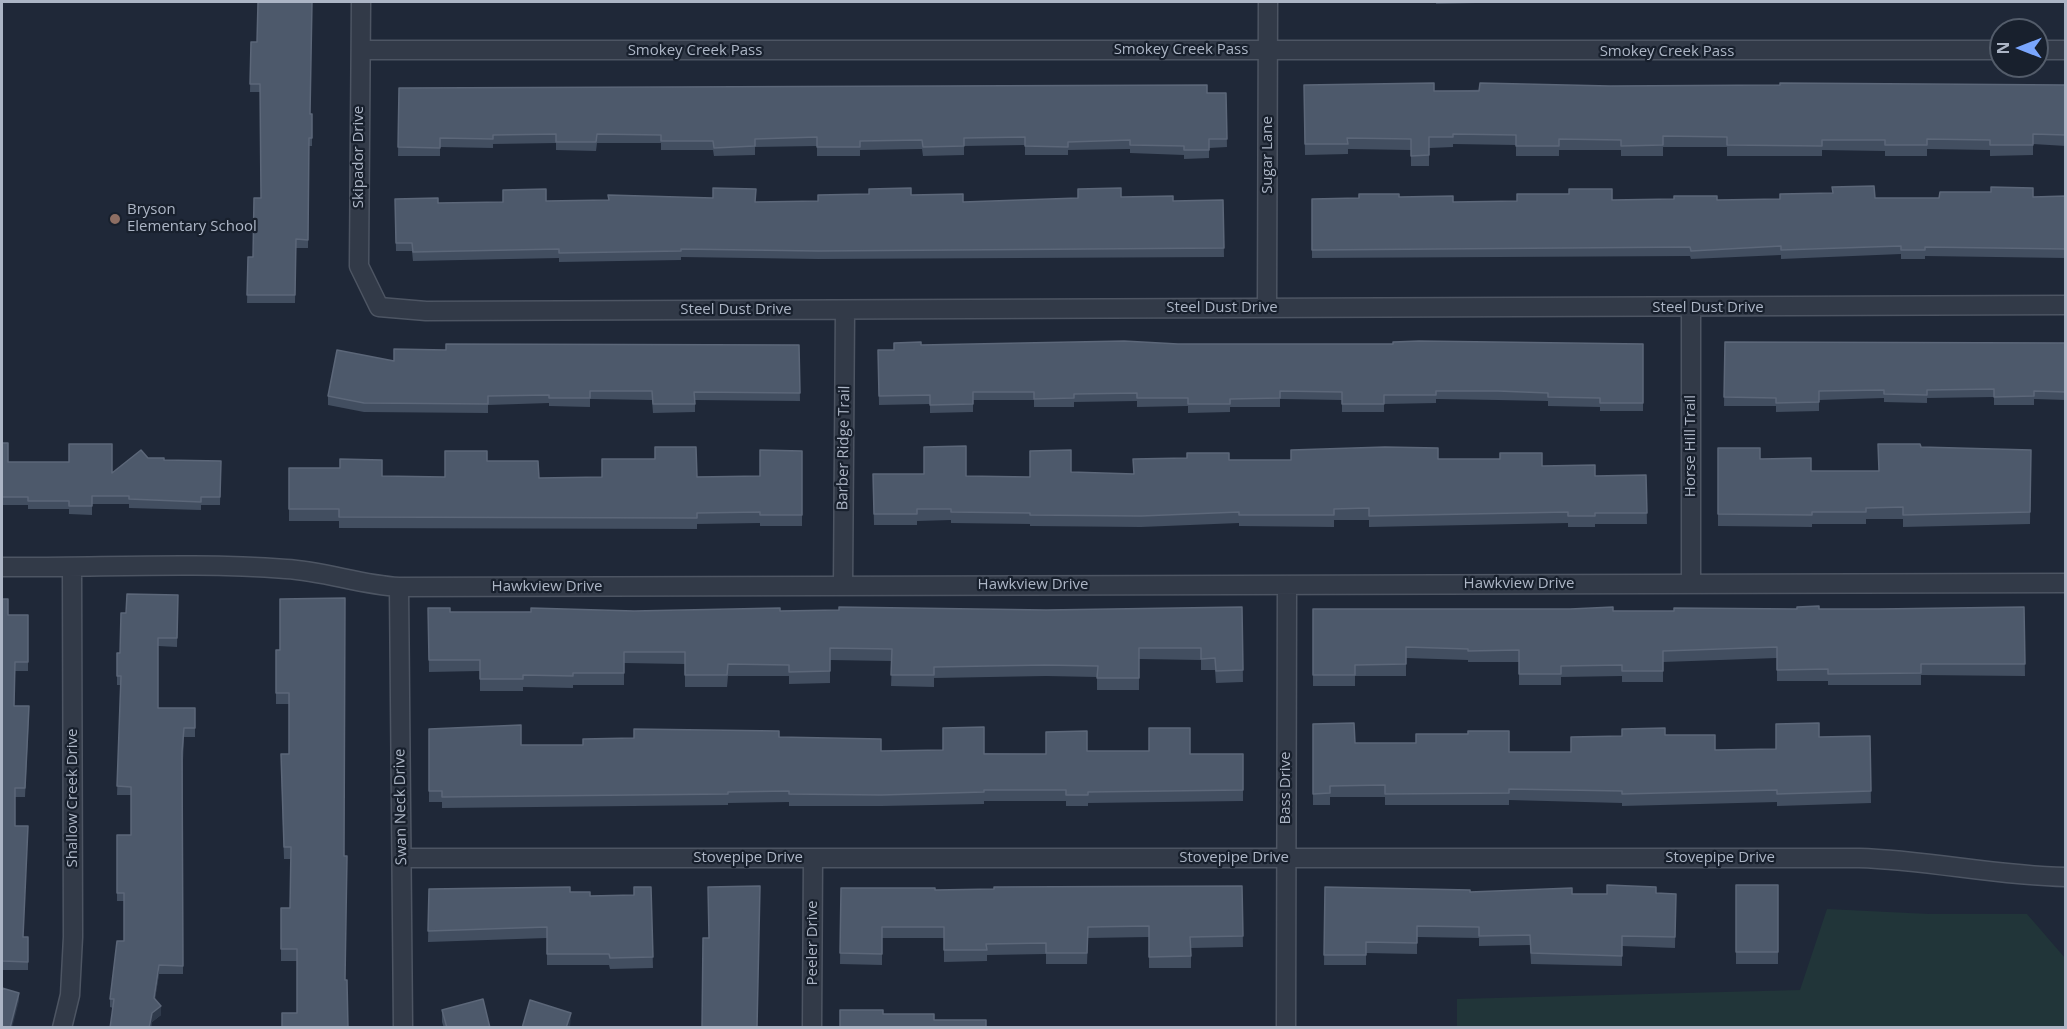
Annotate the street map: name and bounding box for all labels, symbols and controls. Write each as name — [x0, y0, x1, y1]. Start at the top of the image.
north arrow — [1989, 18, 2049, 78]
street label: Smokey Creek Pass — [1114, 41, 1248, 59]
street label: Smokey Creek Pass — [628, 42, 762, 60]
text: N — [1992, 42, 2014, 55]
street label: Smokey Creek Pass — [1600, 43, 1734, 61]
street label: Skipador Drive — [350, 106, 368, 208]
street label: Sugar Lane — [1259, 116, 1277, 194]
place label: Bryson Elementary School — [127, 201, 257, 236]
marker: Bryson Elementary School — [108, 212, 122, 226]
street label: Steel Dust Drive — [1166, 299, 1278, 317]
street label: Steel Dust Drive — [1652, 299, 1764, 317]
street label: Steel Dust Drive — [680, 301, 792, 319]
street label: Barber Ridge Trail — [834, 385, 854, 511]
street label: Horse Hill Trail — [1682, 395, 1700, 497]
street label: Hawkview Drive — [1464, 575, 1574, 593]
street label: Hawkview Drive — [978, 576, 1088, 594]
street label: Hawkview Drive — [492, 578, 602, 596]
street label: Shallow Creek Drive — [64, 729, 82, 867]
street label: Swan Neck Drive — [391, 749, 411, 865]
street label: Bass Drive — [1277, 752, 1295, 824]
street label: Stovepipe Drive — [693, 849, 803, 867]
street label: Stovepipe Drive — [1179, 849, 1289, 867]
street label: Stovepipe Drive — [1665, 849, 1775, 867]
street label: Peeler Drive — [804, 901, 822, 985]

